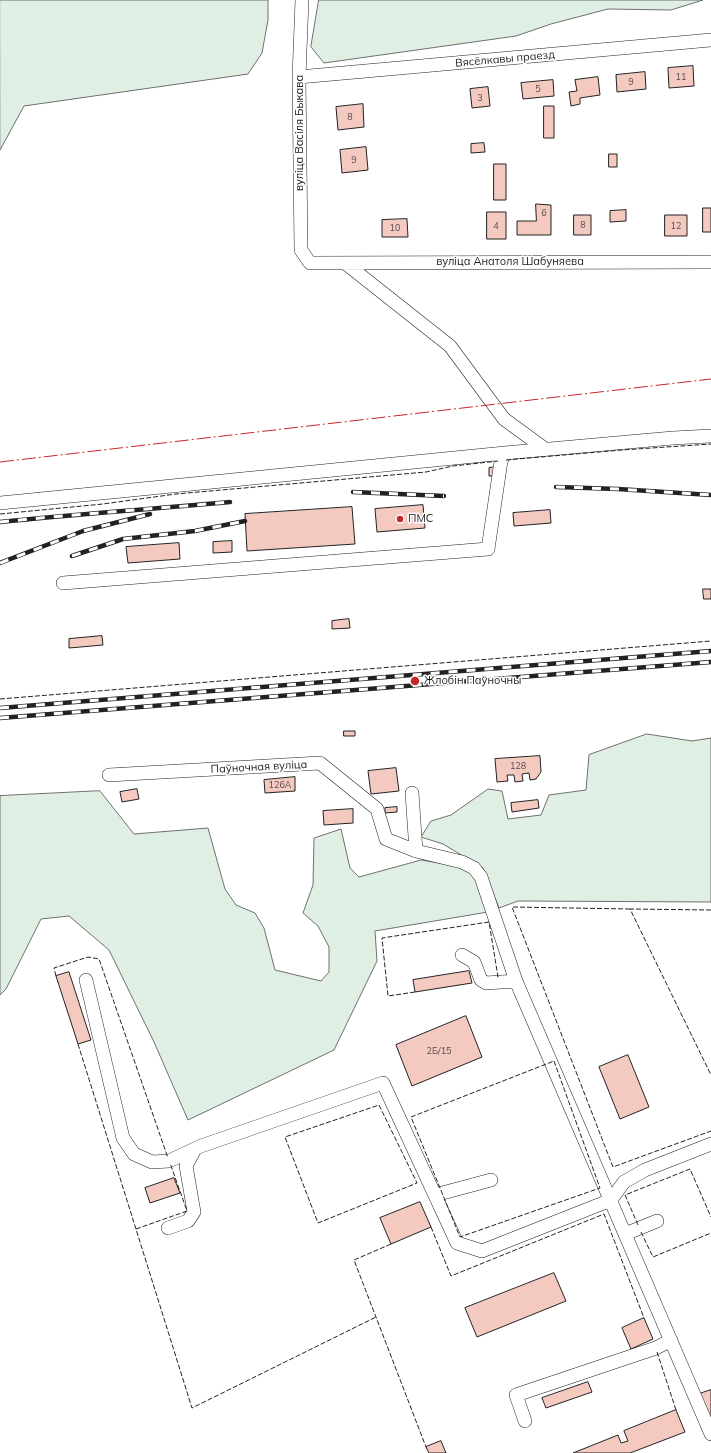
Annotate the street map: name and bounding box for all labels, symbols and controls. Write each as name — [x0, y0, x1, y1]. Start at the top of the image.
street label: Вясёлкавы праезд — [455, 48, 555, 70]
house number: 11 — [676, 72, 686, 82]
street label: вуліца Васіля Быкава — [293, 75, 307, 191]
house number: 9 — [628, 77, 634, 87]
house number: 5 — [535, 84, 541, 94]
house number: 3 — [477, 93, 483, 103]
house number: 8 — [347, 112, 353, 122]
house number: 9 — [351, 155, 357, 165]
house number: 6 — [541, 208, 547, 218]
house number: 8 — [580, 220, 586, 230]
house number: 4 — [493, 221, 499, 231]
house number: 12 — [671, 221, 681, 231]
house number: 10 — [390, 223, 400, 233]
street label: вуліца Анатоля Шабуняева — [436, 255, 584, 269]
place label: ПМС — [408, 512, 433, 526]
marker: ПМС — [395, 514, 405, 524]
place label: Жлобін Паўночны — [424, 674, 521, 688]
marker: Жлобін Паўночны — [409, 675, 421, 687]
street label: Паўночная вуліца — [210, 758, 308, 776]
house number: 128 — [510, 761, 526, 771]
house number: 126А — [269, 780, 291, 790]
house number: 2Б/15 — [427, 1046, 451, 1056]

